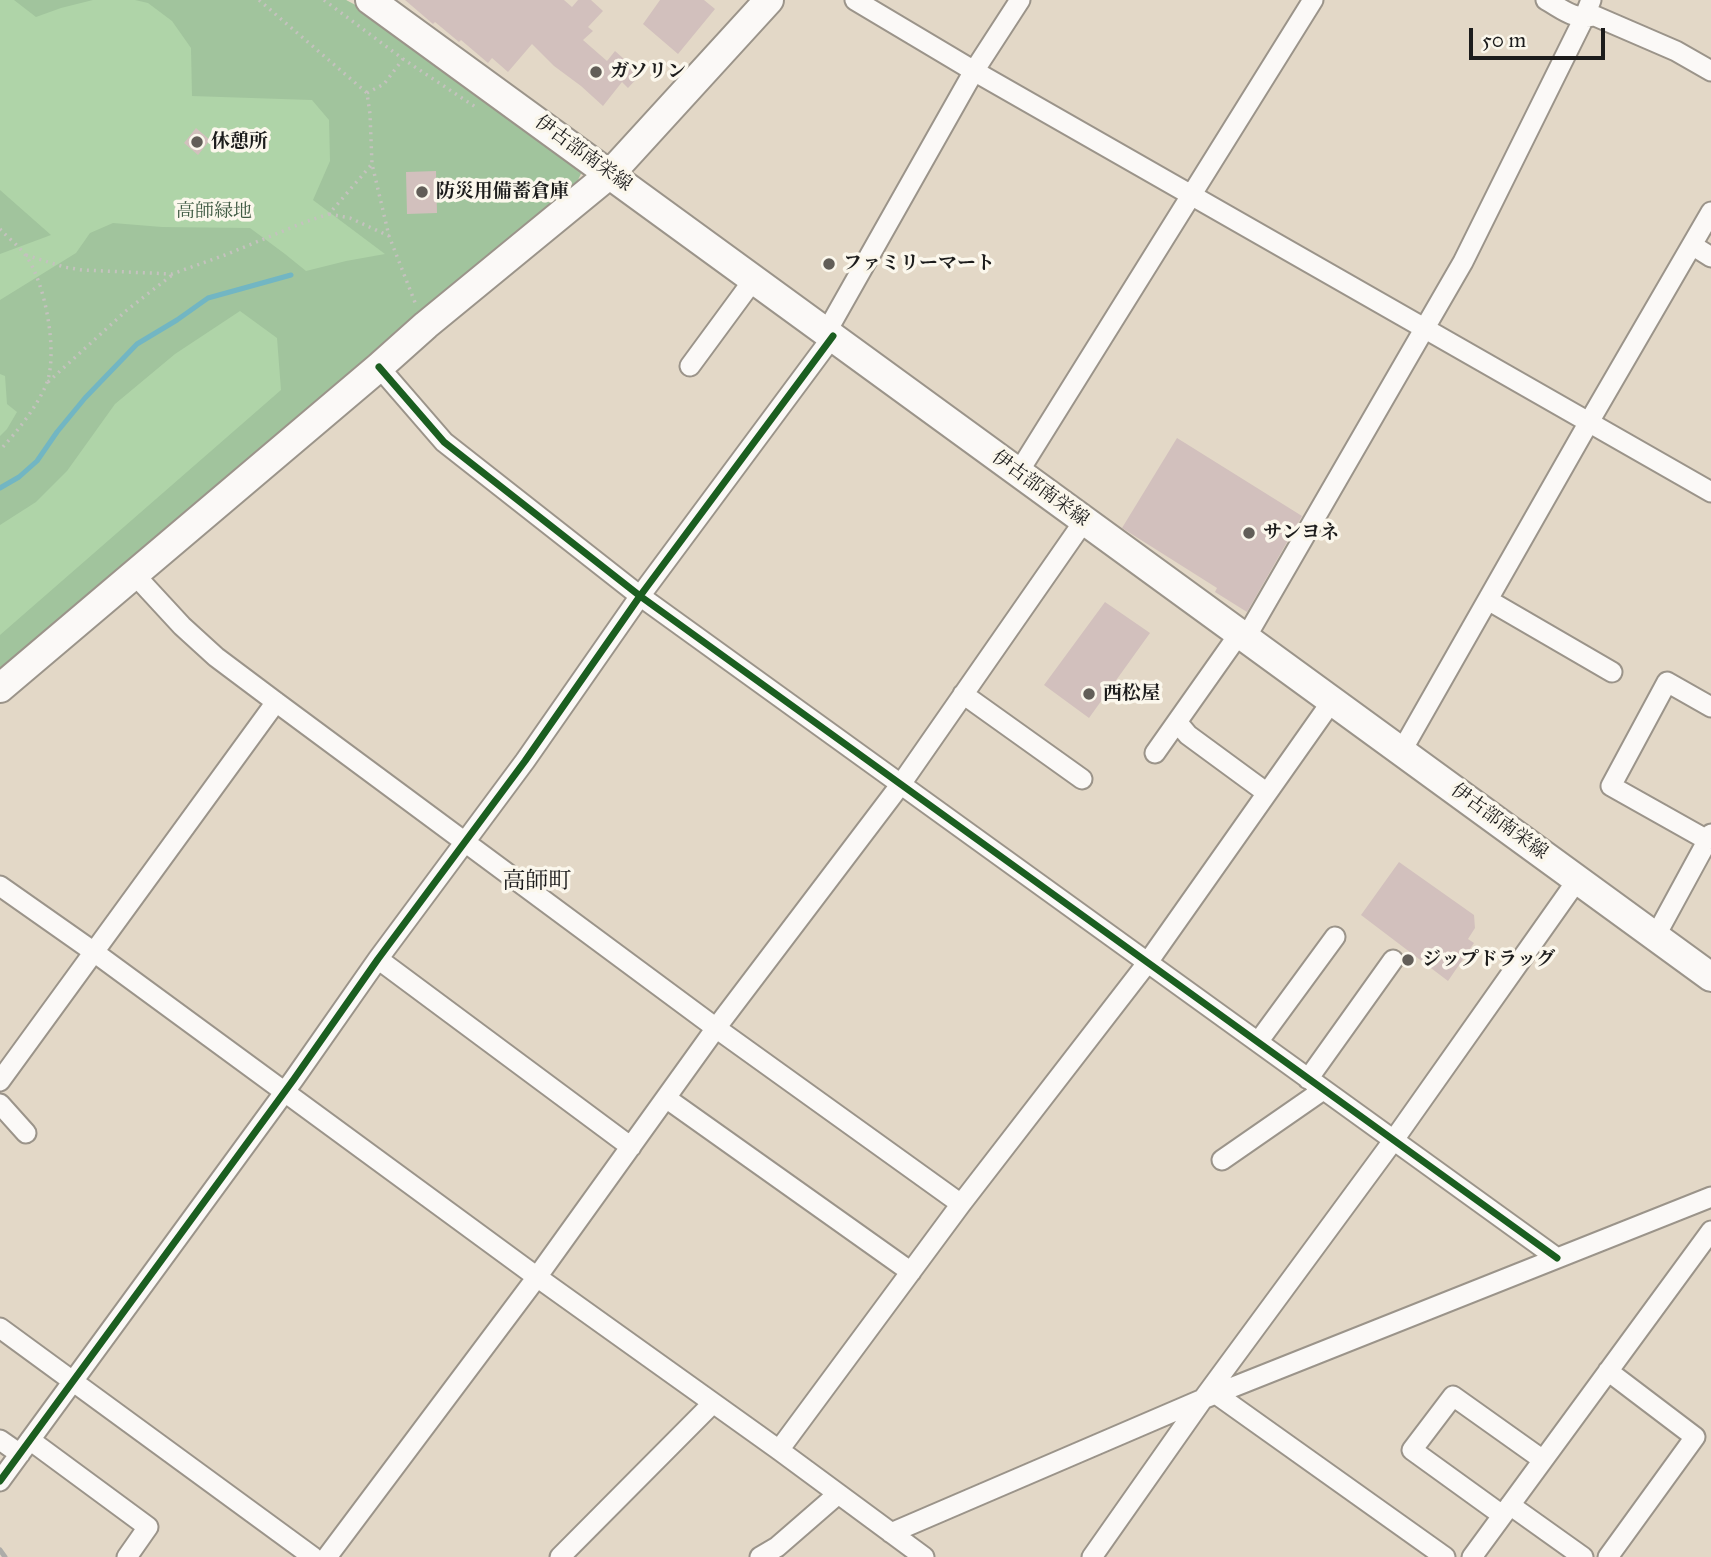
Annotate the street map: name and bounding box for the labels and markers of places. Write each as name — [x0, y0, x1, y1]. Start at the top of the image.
place label: ガソリン — [610, 61, 686, 83]
marker: ガソリン — [588, 64, 604, 80]
place label: 休憩所 — [211, 131, 268, 153]
marker: 休憩所 — [189, 134, 205, 150]
place label: 防災用備蓄倉庫 — [436, 181, 569, 203]
marker: 防災用備蓄倉庫 — [414, 184, 430, 200]
place label: ファミリーマート — [843, 253, 995, 275]
marker: ファミリーマート — [821, 256, 837, 272]
place label: サンヨネ — [1263, 522, 1339, 544]
marker: サンヨネ — [1241, 525, 1257, 541]
place label: 西松屋 — [1103, 683, 1160, 705]
marker: 西松屋 — [1081, 686, 1097, 702]
place label: ジップドラッグ — [1422, 949, 1555, 971]
marker: ジップドラッグ — [1400, 952, 1416, 968]

